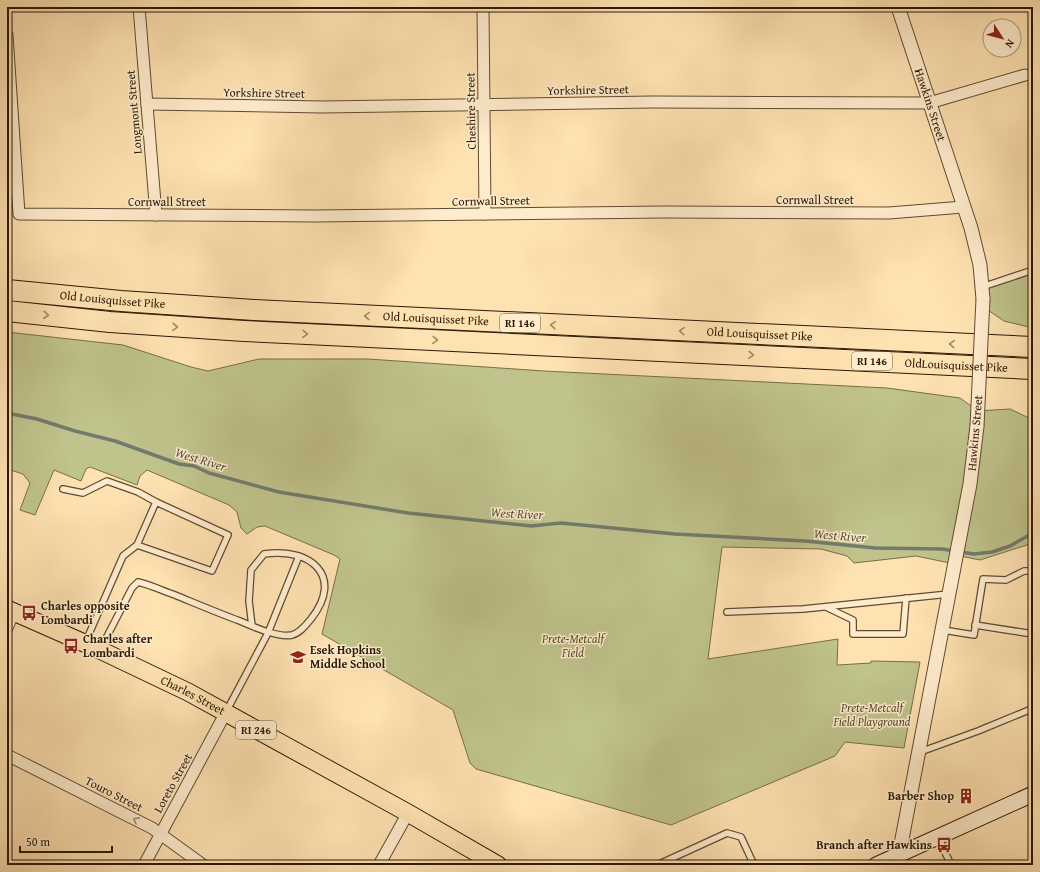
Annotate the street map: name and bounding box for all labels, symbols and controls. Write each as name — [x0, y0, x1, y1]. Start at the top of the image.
north arrow — [982, 18, 1022, 58]
text: N — [1001, 36, 1019, 52]
street label: Hawkins Street — [911, 66, 951, 144]
street label: Longmont Street — [121, 68, 146, 155]
street label: Cheshire Street — [461, 72, 480, 150]
street label: Yorkshire Street — [547, 80, 630, 99]
street label: Yorkshire Street — [223, 83, 306, 102]
street label: Cornwall Street — [452, 191, 531, 210]
street label: Cornwall Street — [776, 191, 855, 208]
street label: Cornwall Street — [128, 193, 207, 210]
street label: Old Louisquisset Pike — [59, 286, 166, 312]
street label: Old Louisquisset Pike — [383, 307, 490, 329]
one-way arrow — [43, 310, 49, 319]
one-way arrow — [364, 312, 370, 320]
road number: RI 146 — [500, 314, 540, 332]
one-way arrow — [550, 320, 556, 329]
one-way arrow — [172, 322, 178, 331]
street label: Old Louisquisset Pike — [706, 323, 813, 345]
one-way arrow — [679, 326, 685, 335]
one-way arrow — [302, 330, 308, 338]
one-way arrow — [432, 336, 438, 345]
one-way arrow — [949, 339, 955, 348]
one-way arrow — [748, 351, 754, 360]
road number: RI 146 — [852, 352, 892, 370]
street label: OldLouisquisset Pike — [904, 354, 1009, 376]
street label: Hawkins Street — [963, 394, 986, 472]
water label: West River — [173, 443, 230, 477]
water label: West River — [490, 503, 545, 524]
water label: West River — [813, 524, 868, 547]
place label: Charles opposite Lombardi — [41, 597, 130, 628]
bus stop icon: Charles opposite Lombardi — [20, 604, 38, 622]
place label: Charles after Lombardi — [83, 630, 153, 661]
park label: Prete-Metcalf Field — [541, 630, 606, 661]
bus stop icon: Charles after Lombardi — [62, 637, 80, 655]
place label: Esek Hopkins Middle School — [310, 641, 386, 672]
school or university icon: Esek Hopkins Middle School — [289, 648, 307, 666]
street label: Charles Street — [158, 671, 229, 719]
park label: Prete-Metcalf Field Playground — [832, 699, 911, 730]
road number: RI 246 — [236, 721, 276, 739]
street label: Loreto Street — [149, 749, 196, 816]
street label: Touro Street — [82, 772, 147, 816]
place label: Barber Shop — [888, 787, 954, 804]
building icon: Barber Shop — [957, 787, 975, 805]
one-way arrow — [133, 817, 140, 824]
scale bar — [20, 828, 112, 854]
text: 50 m — [26, 833, 50, 850]
place label: Branch after Hawkins — [816, 836, 932, 853]
bus stop icon: Branch after Hawkins — [935, 836, 953, 854]

